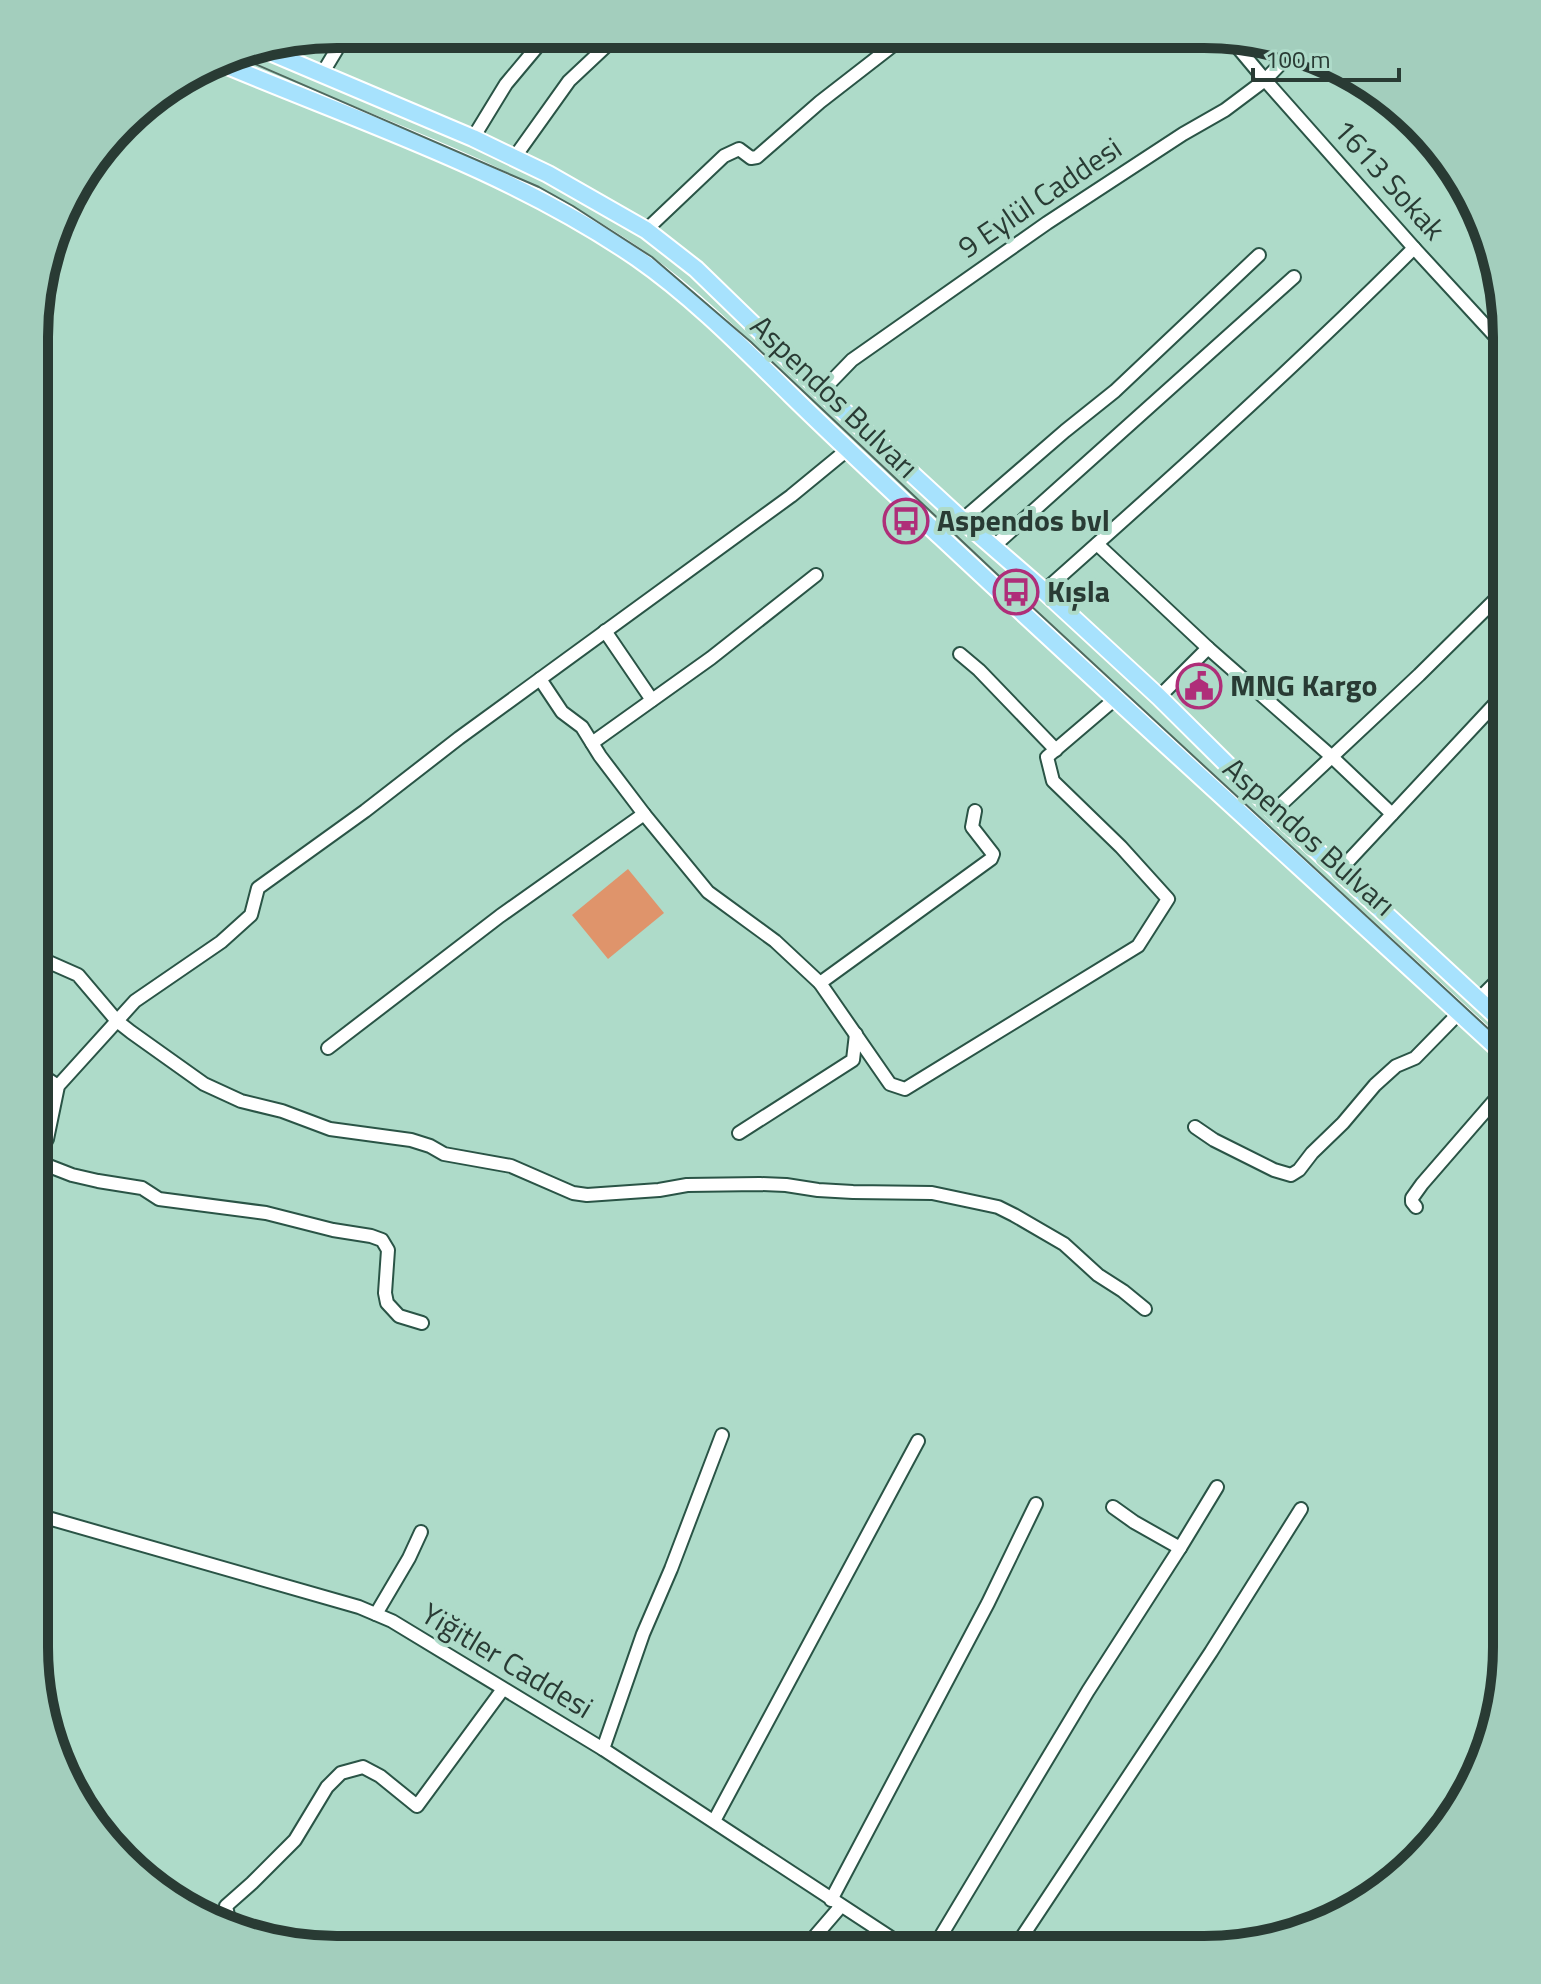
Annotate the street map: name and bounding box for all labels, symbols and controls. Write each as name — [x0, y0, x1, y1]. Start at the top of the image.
scale bar — [1253, 32, 1399, 82]
text: 100 m — [1265, 41, 1331, 77]
street label: 1613 Sokak — [1323, 108, 1457, 250]
street label: 9 Eylül Caddesi — [948, 125, 1131, 269]
street label: Aspendos Bulvarı — [740, 304, 929, 489]
bus stop icon: Aspendos bvl — [882, 497, 930, 545]
place label: Aspendos bvl — [937, 497, 1110, 543]
bus stop icon: Kışla — [992, 568, 1040, 616]
place label: Kışla — [1047, 568, 1110, 614]
public building icon: MNG Kargo — [1175, 662, 1223, 710]
place label: MNG Kargo — [1230, 662, 1378, 708]
street label: Aspendos Bulvarı — [1213, 746, 1406, 927]
street label: Yiğitler Caddesi — [413, 1591, 602, 1730]

